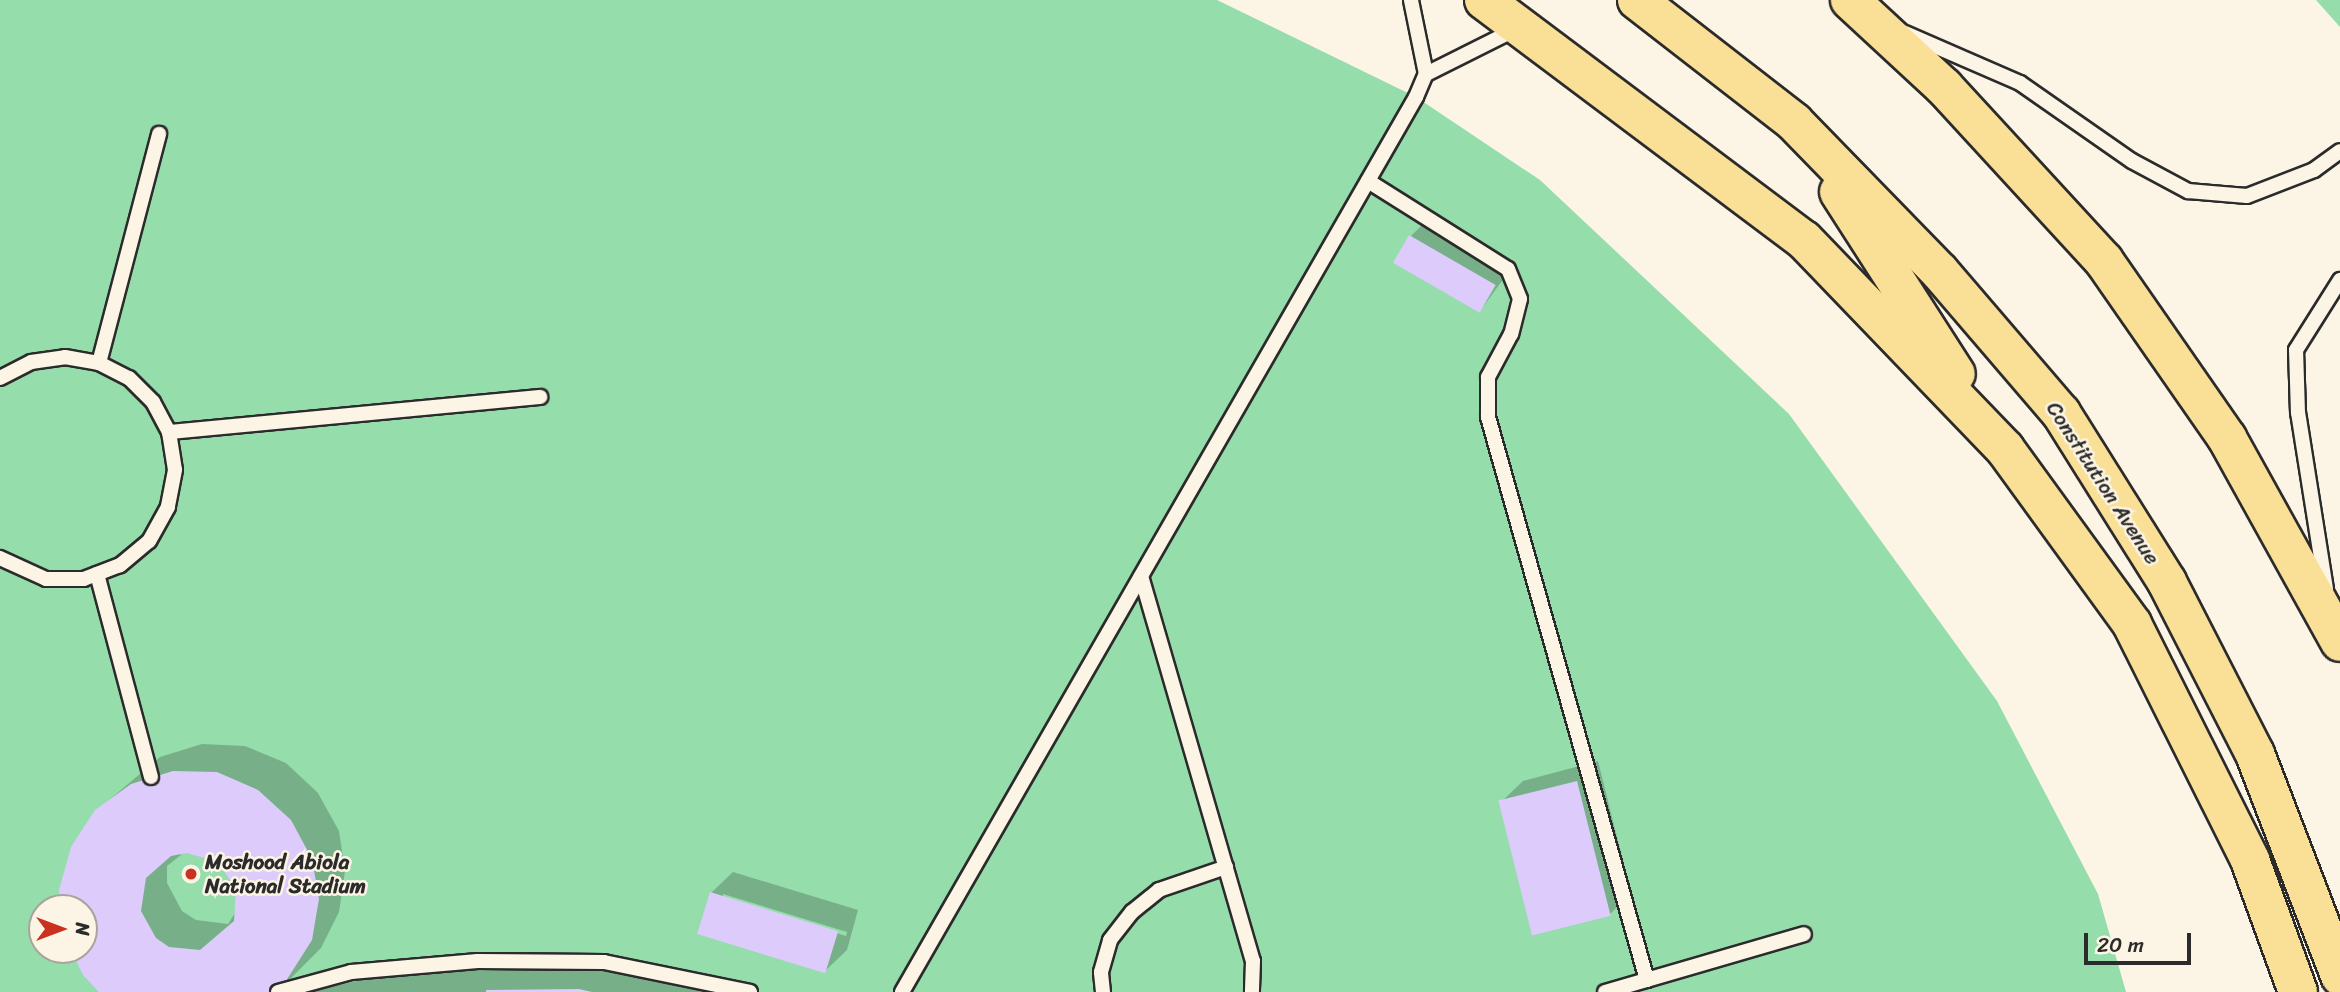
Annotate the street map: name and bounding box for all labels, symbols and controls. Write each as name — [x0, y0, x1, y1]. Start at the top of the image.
street label: Constitution Avenue — [2041, 397, 2165, 569]
place label: Moshood Abiola National Stadium — [205, 849, 366, 899]
marker: Moshood Abiola National Stadium — [183, 866, 199, 882]
north arrow — [28, 894, 98, 964]
scale bar — [2088, 918, 2195, 962]
text: N — [66, 922, 99, 936]
text: 20 m — [2097, 926, 2144, 964]

